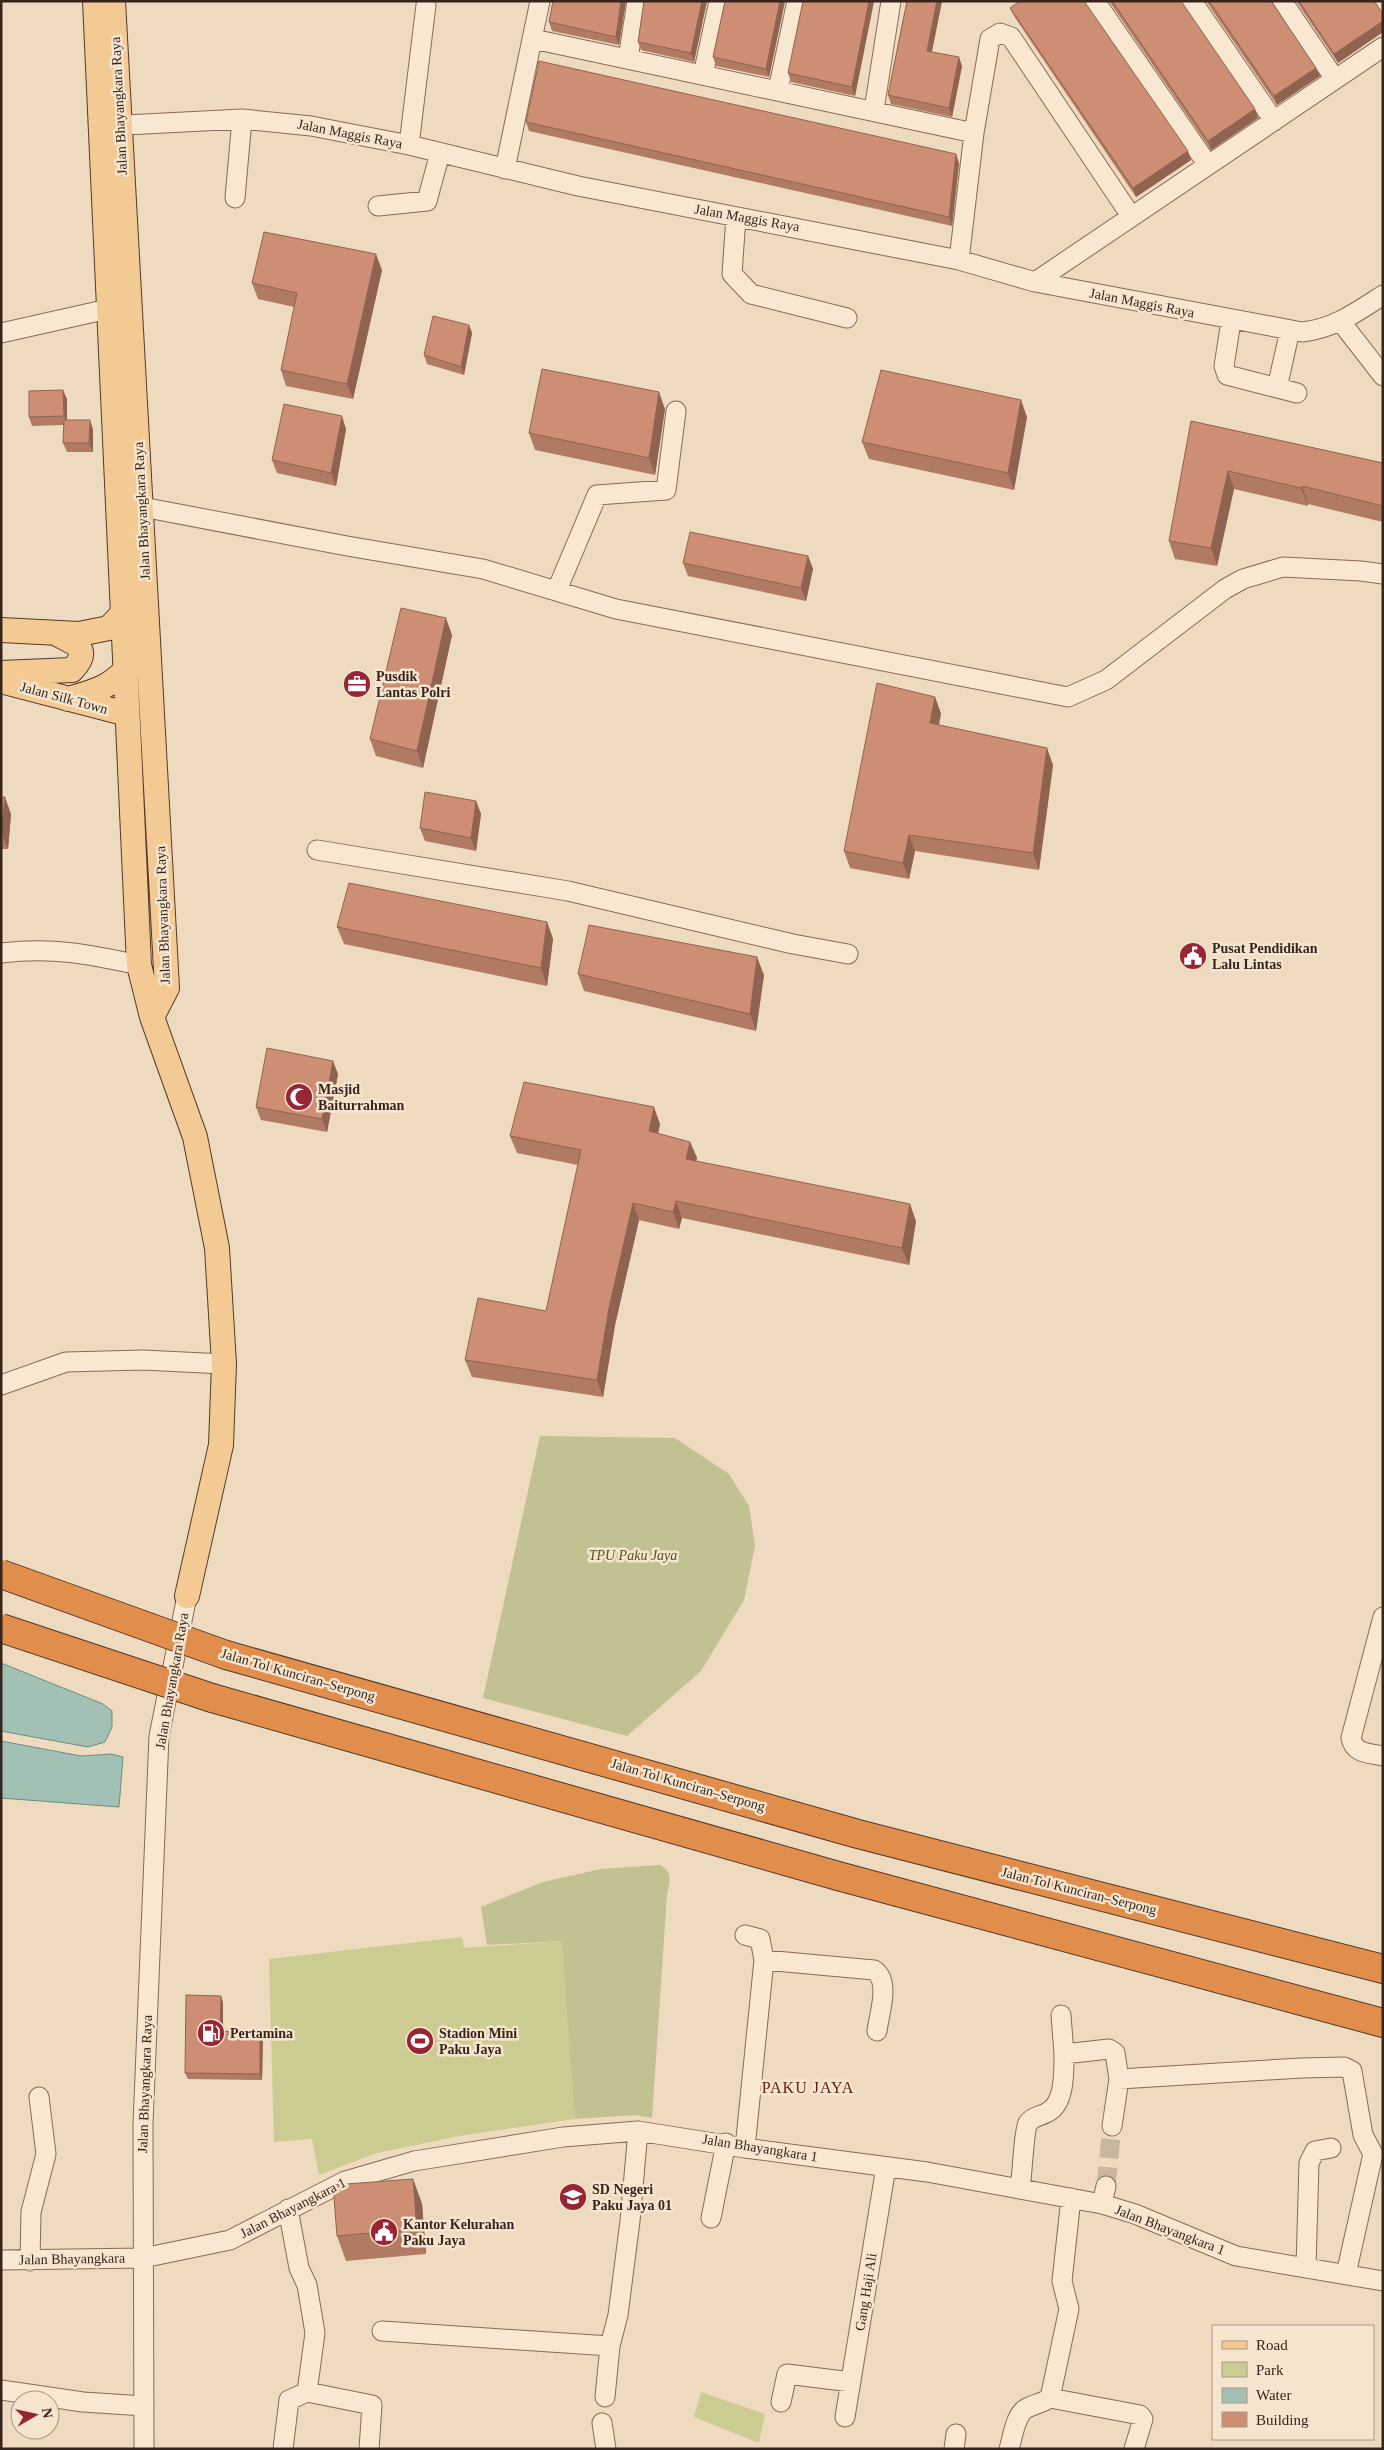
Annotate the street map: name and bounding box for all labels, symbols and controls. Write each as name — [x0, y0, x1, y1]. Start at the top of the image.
street label: Jalan Bhayangkara Raya — [108, 36, 130, 175]
street label: Jalan Maggis Raya — [296, 116, 404, 152]
street label: Jalan Maggis Raya — [693, 201, 802, 235]
street label: Jalan Maggis Raya — [1088, 285, 1196, 321]
street label: Jalan Bhayangkara Raya — [131, 441, 153, 580]
office icon: Pusdik Lantas Polri — [342, 669, 372, 699]
place label: Pusdik Lantas Polri — [376, 669, 450, 700]
street label: Jalan Silk Town — [19, 679, 109, 717]
street label: Jalan Bhayangkara Raya — [153, 845, 173, 984]
public building icon: Pusat Pendidikan Lalu Lintas — [1178, 941, 1208, 971]
place label: Pusat Pendidikan Lalu Lintas — [1212, 941, 1318, 972]
mosque icon: Masjid Baiturrahman — [284, 1082, 314, 1112]
place label: Masjid Baiturrahman — [318, 1082, 405, 1113]
park label: TPU Paku Jaya — [589, 1548, 677, 1563]
street label: Jalan Bhayangkara Raya — [153, 1611, 192, 1750]
street label: Jalan Tol Kunciran–Serpong — [219, 1646, 377, 1704]
street label: Jalan Tol Kunciran–Serpong — [609, 1756, 767, 1814]
street label: Jalan Tol Kunciran–Serpong — [1000, 1864, 1158, 1918]
street label: Jalan Bhayangkara Raya — [135, 2014, 155, 2153]
fuel station icon: Pertamina — [196, 2018, 226, 2048]
place label: Pertamina — [230, 2026, 293, 2041]
sports icon: Stadion Mini Paku Jaya — [405, 2026, 435, 2056]
place label: Stadion Mini Paku Jaya — [439, 2026, 517, 2057]
district label: PAKU JAYA — [762, 2079, 854, 2096]
street label: Jalan Bhayangkara 1 — [701, 2131, 819, 2165]
street label: Jalan Bhayangkara 1 — [238, 2175, 348, 2241]
school or university icon: SD Negeri Paku Jaya 01 — [558, 2182, 588, 2212]
place label: SD Negeri Paku Jaya 01 — [592, 2182, 672, 2213]
street label: Jalan Bhayangkara 1 — [1113, 2202, 1227, 2258]
public building icon: Kantor Kelurahan Paku Jaya — [369, 2217, 399, 2247]
place label: Kantor Kelurahan Paku Jaya — [403, 2217, 515, 2248]
street label: Jalan Bhayangkara — [19, 2251, 126, 2267]
street label: Gang Haji Ali — [852, 2252, 880, 2332]
legend — [1212, 2325, 1374, 2440]
text: Road — [1256, 2337, 1288, 2353]
text: Park — [1256, 2362, 1284, 2378]
text: Water — [1256, 2387, 1291, 2403]
north arrow — [10, 2390, 60, 2440]
text: N — [39, 2407, 56, 2419]
text: Building — [1256, 2412, 1309, 2428]

